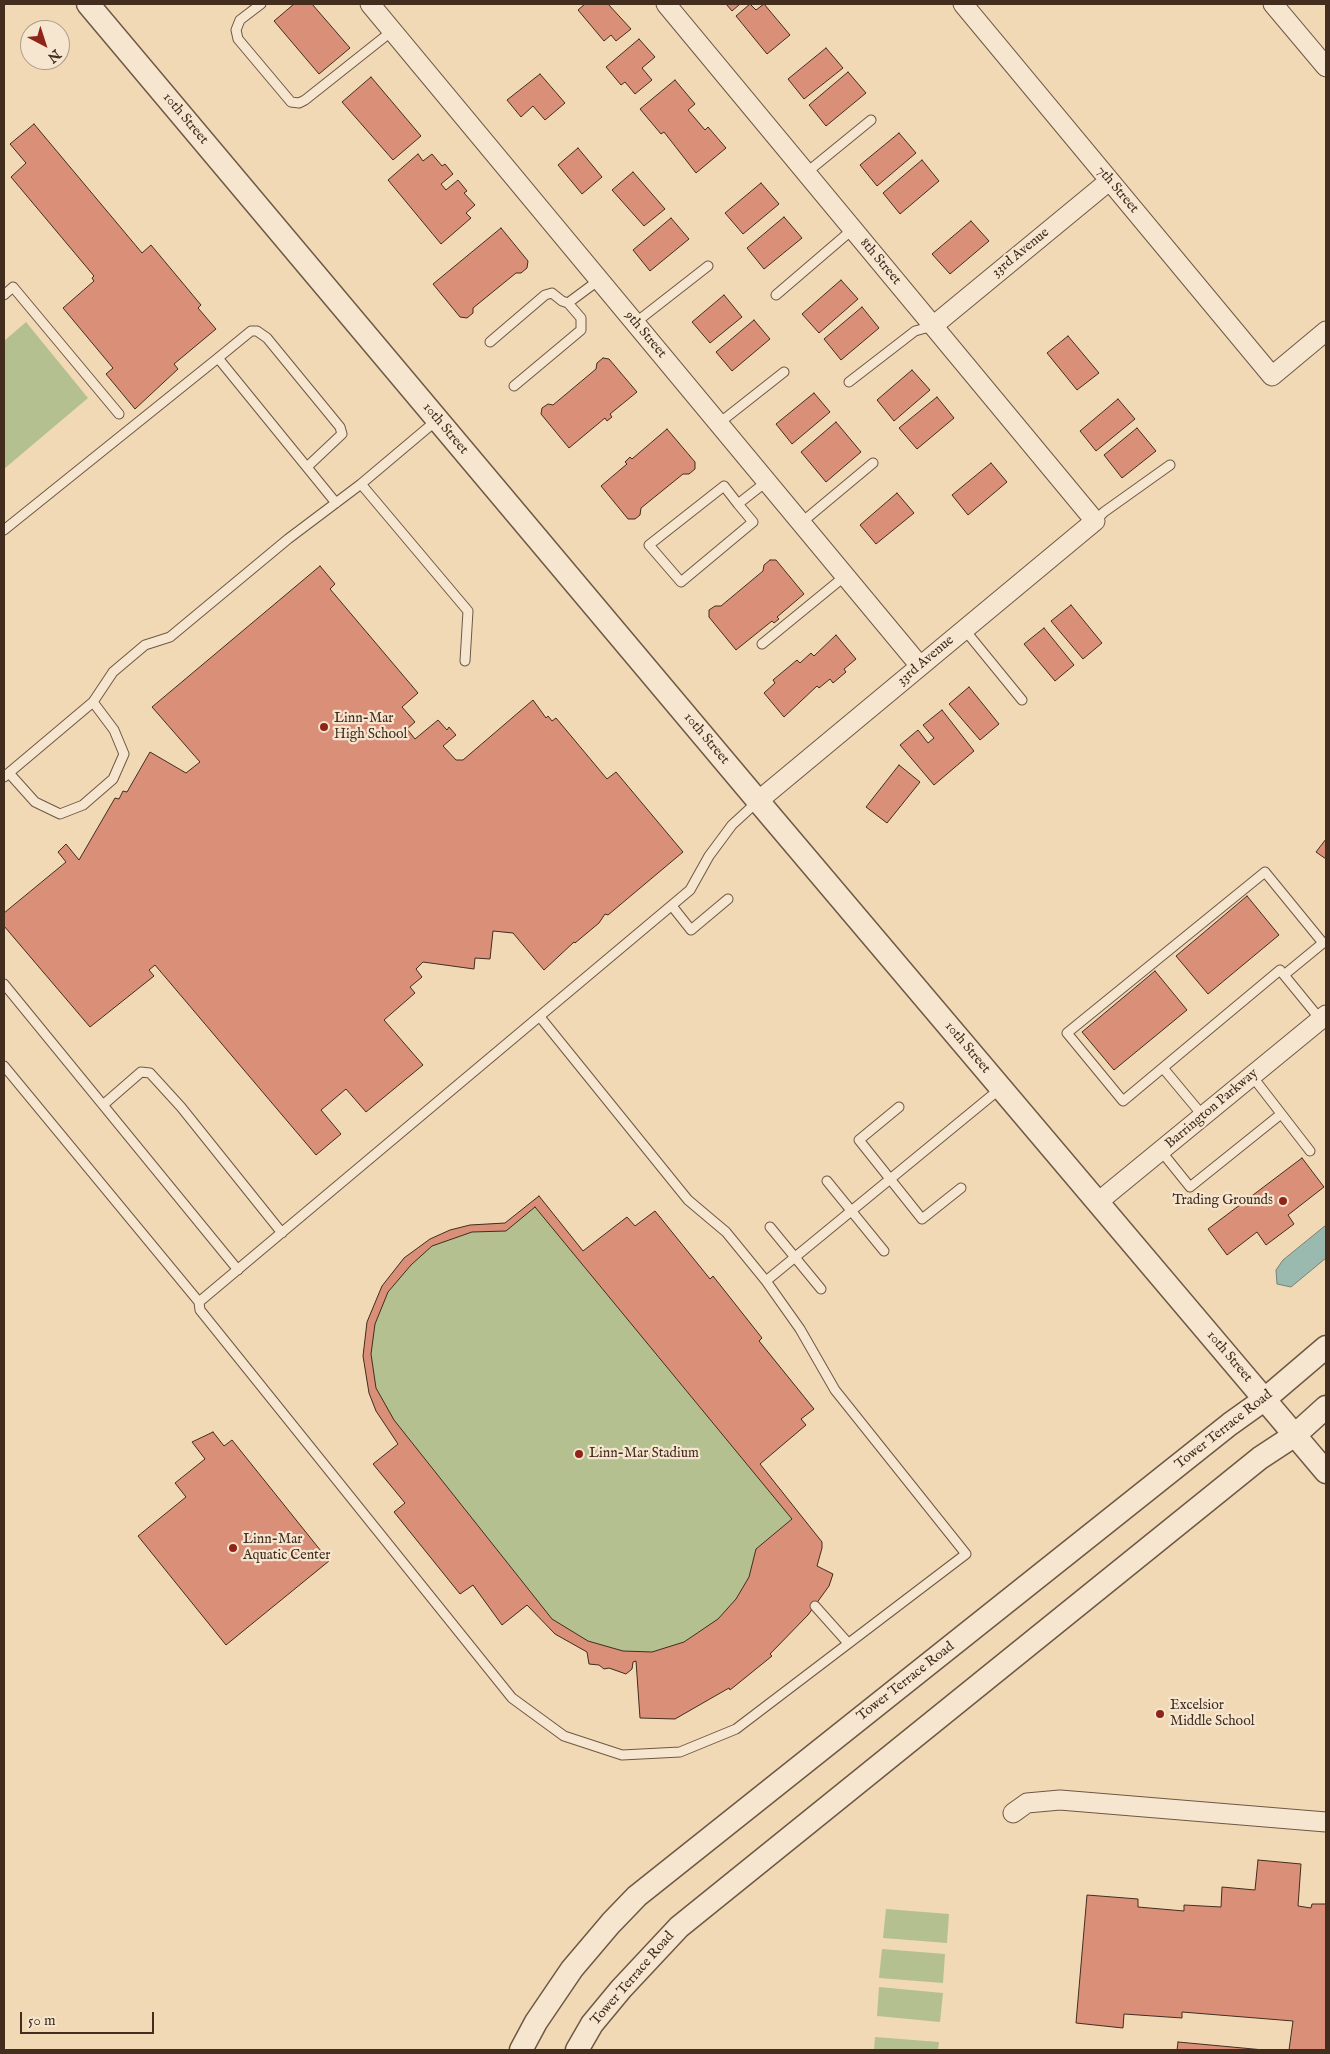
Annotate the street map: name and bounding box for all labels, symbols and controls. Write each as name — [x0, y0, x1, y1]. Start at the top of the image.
north arrow — [20, 20, 70, 70]
text: N — [44, 45, 64, 67]
street label: 10th Street — [159, 90, 211, 148]
street label: 7th Street — [1092, 163, 1142, 217]
street label: 33rd Avenue — [989, 225, 1053, 281]
street label: 8th Street — [856, 235, 904, 289]
street label: 9th Street — [621, 308, 669, 362]
street label: 10th Street — [419, 400, 471, 458]
street label: 33rd Avenue — [894, 632, 958, 690]
street label: 10th Street — [680, 710, 732, 768]
place label: Linn-Mar High School — [334, 711, 407, 744]
marker: Linn-Mar High School — [318, 721, 330, 733]
street label: 10th Street — [941, 1019, 993, 1077]
street label: Barrington Parkway — [1162, 1065, 1262, 1153]
place label: Trading Grounds — [1172, 1193, 1273, 1209]
marker: Trading Grounds — [1277, 1195, 1289, 1207]
street label: 10th Street — [1203, 1328, 1255, 1386]
street label: Tower Terrace Road — [1172, 1387, 1276, 1473]
place label: Linn-Mar Stadium — [589, 1446, 699, 1462]
marker: Linn-Mar Stadium — [573, 1448, 585, 1460]
place label: Linn-Mar Aquatic Center — [243, 1532, 330, 1564]
marker: Linn-Mar Aquatic Center — [227, 1542, 239, 1554]
street label: Tower Terrace Road — [854, 1639, 958, 1725]
place label: Excelsior Middle School — [1170, 1698, 1254, 1730]
marker: Excelsior Middle School — [1154, 1708, 1166, 1720]
street label: Tower Terrace Road — [588, 1929, 678, 2029]
scale bar — [22, 2002, 156, 2034]
text: 50 m — [28, 2011, 56, 2030]

